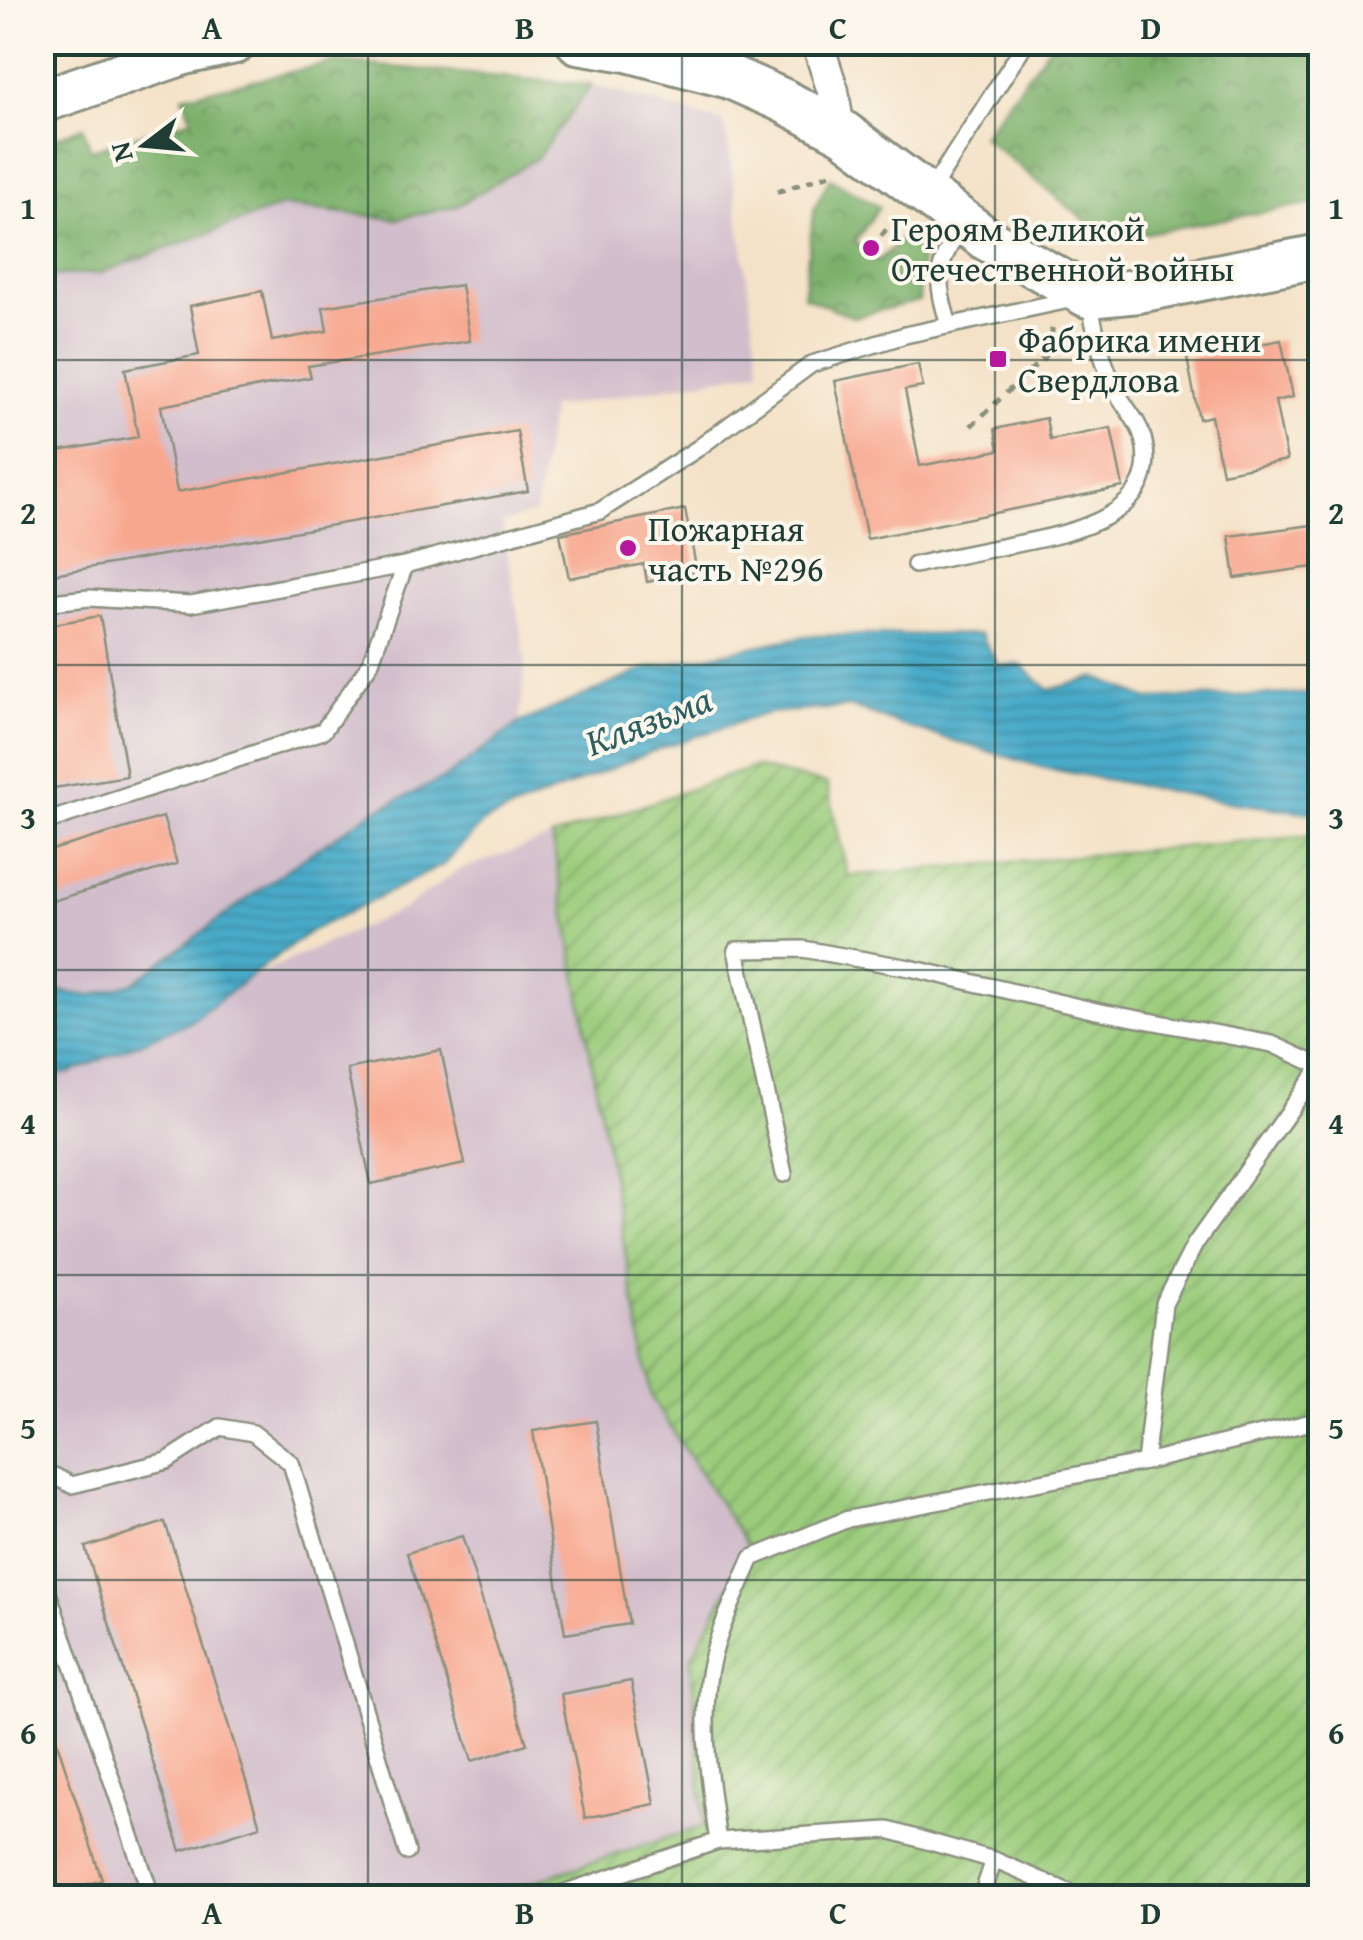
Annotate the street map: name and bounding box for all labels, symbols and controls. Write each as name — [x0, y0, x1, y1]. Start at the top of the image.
text: A — [202, 4, 223, 51]
text: B — [515, 4, 535, 51]
text: C — [829, 4, 847, 51]
text: D — [1141, 4, 1161, 51]
north arrow — [95, 95, 195, 195]
text: N — [98, 137, 143, 167]
text: 1 — [20, 184, 36, 231]
text: 1 — [1328, 184, 1344, 231]
place label: Героям Великой Отечественной войны — [891, 203, 1234, 294]
marker: Героям Великой Отечественной войны — [860, 237, 882, 259]
place label: Фабрика имени Свердлова — [1018, 314, 1261, 405]
marker: Фабрика имени Свердлова — [987, 348, 1009, 370]
text: 2 — [20, 489, 36, 536]
text: 2 — [1328, 489, 1344, 536]
place label: Пожарная часть №296 — [648, 503, 824, 594]
marker: Пожарная часть №296 — [617, 537, 639, 559]
water label: Клязьма — [577, 670, 720, 770]
text: 3 — [20, 794, 36, 841]
text: 3 — [1328, 794, 1344, 841]
text: 4 — [20, 1099, 36, 1146]
text: 4 — [1328, 1099, 1344, 1146]
text: 5 — [20, 1404, 36, 1451]
text: 5 — [1328, 1404, 1344, 1451]
text: 6 — [20, 1709, 36, 1756]
text: 6 — [1328, 1709, 1344, 1756]
text: A — [202, 1889, 223, 1936]
text: B — [515, 1889, 535, 1936]
text: C — [829, 1889, 847, 1936]
text: D — [1141, 1889, 1161, 1936]

